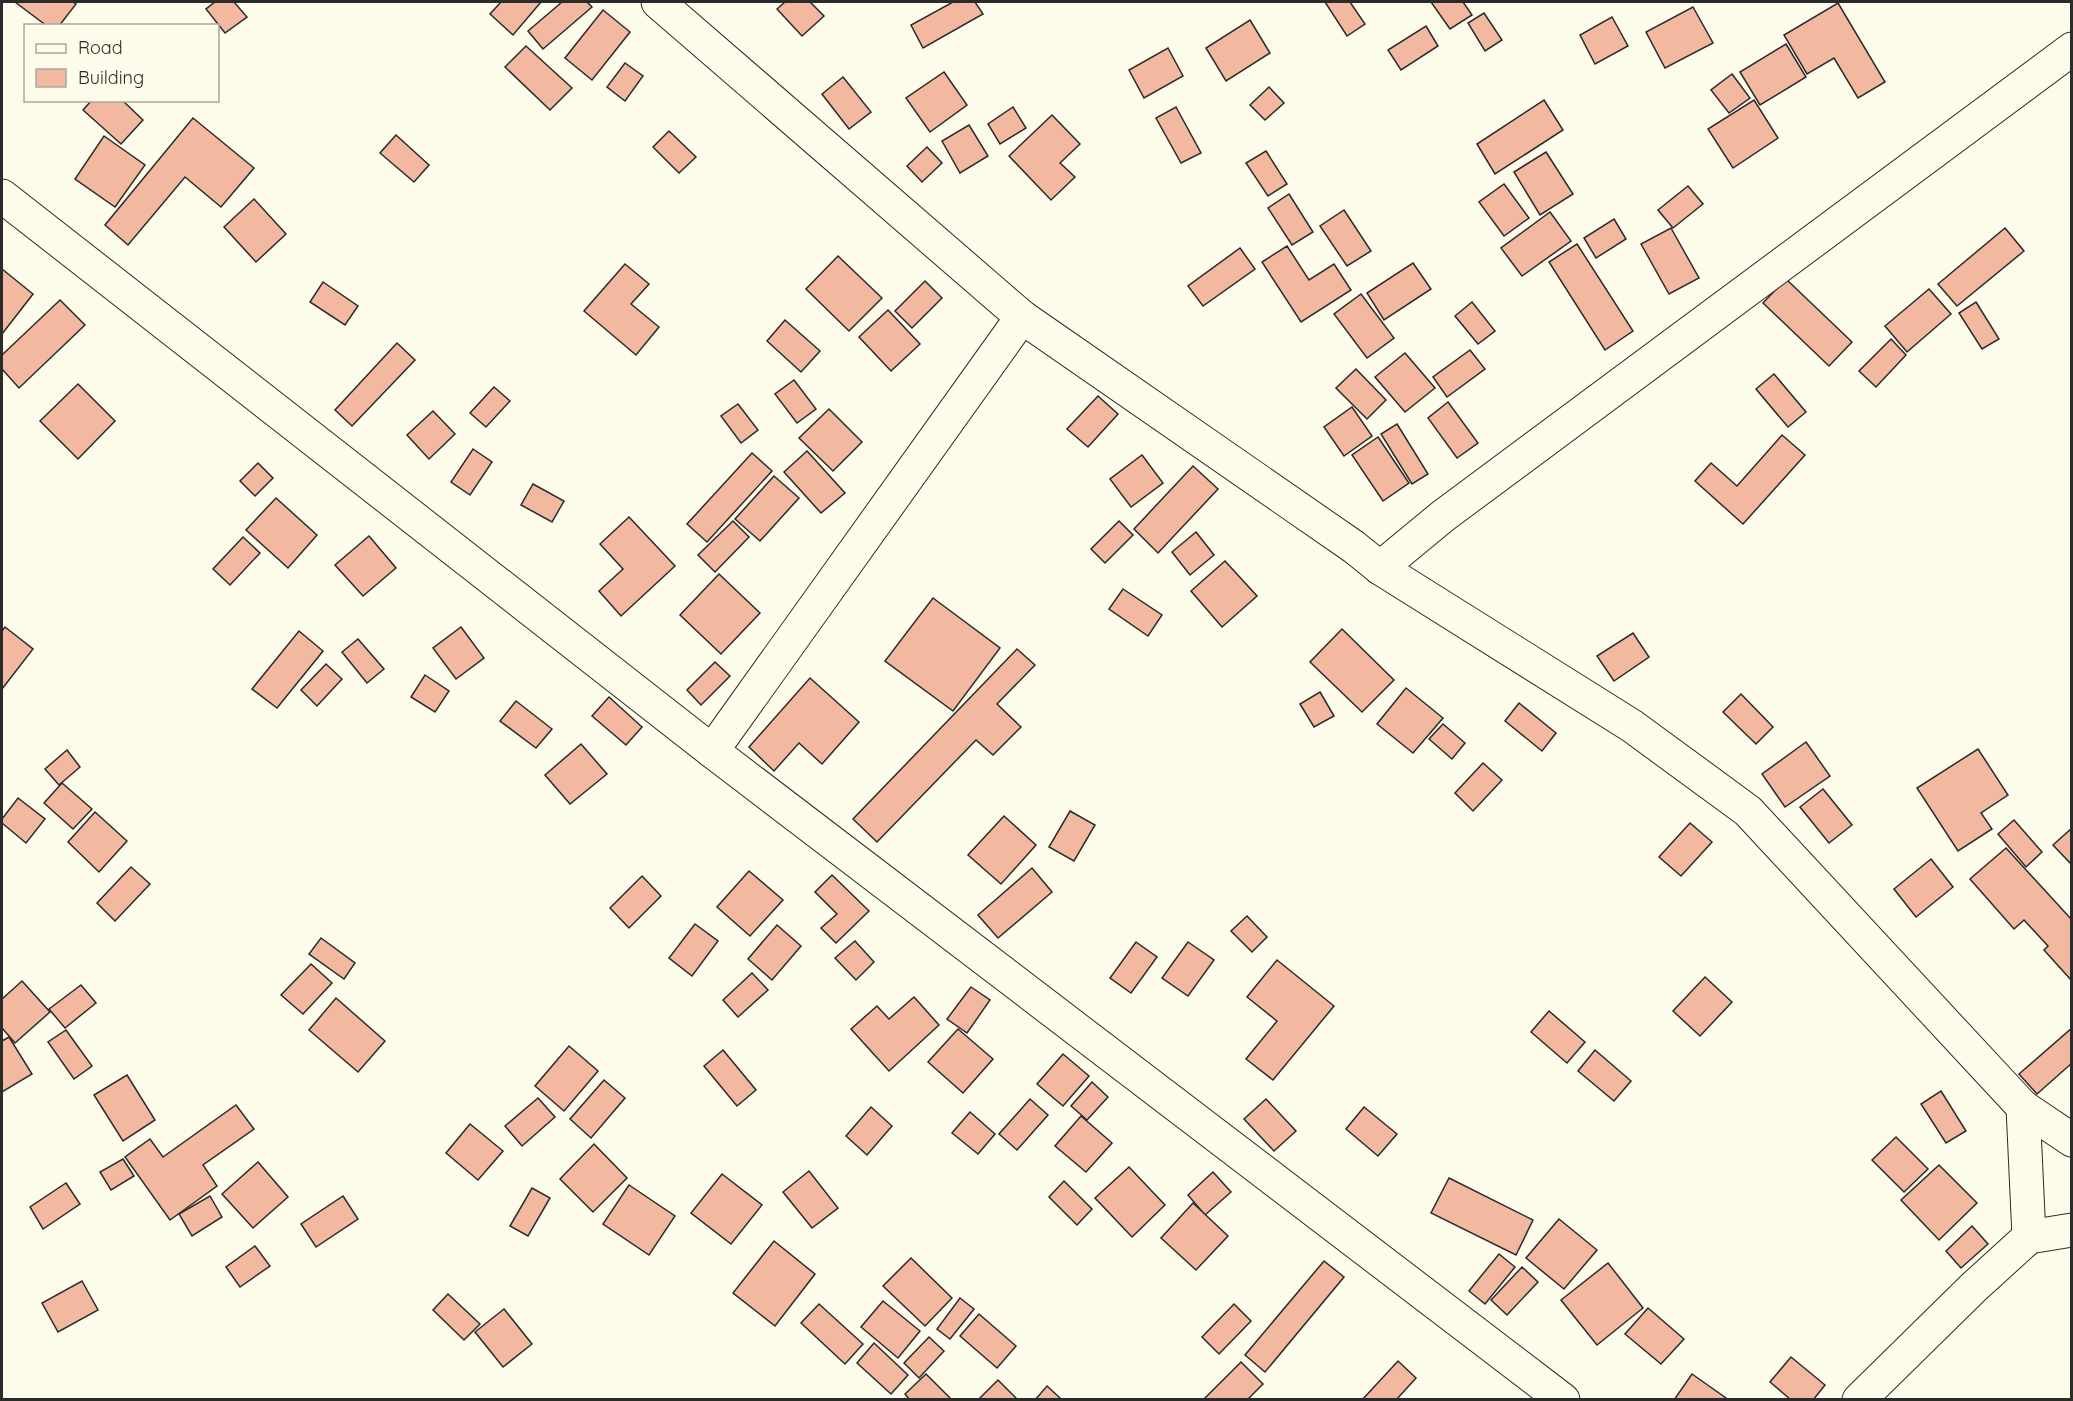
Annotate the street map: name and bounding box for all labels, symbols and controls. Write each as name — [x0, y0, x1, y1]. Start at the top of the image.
legend — [24, 24, 219, 102]
text: Road — [78, 36, 123, 59]
text: Building — [78, 66, 144, 89]

